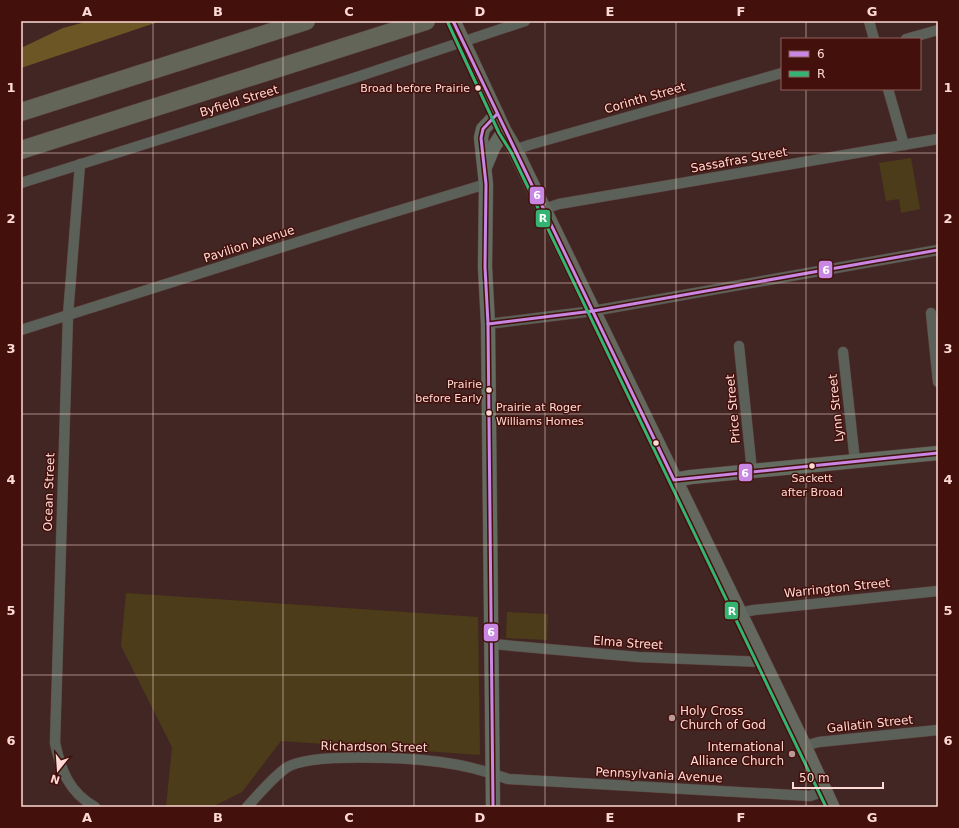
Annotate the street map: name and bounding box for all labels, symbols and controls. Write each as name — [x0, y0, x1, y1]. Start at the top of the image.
text: A — [82, 4, 92, 19]
text: B — [213, 4, 223, 19]
text: C — [344, 4, 354, 19]
text: D — [475, 4, 486, 19]
text: E — [606, 4, 614, 19]
text: F — [737, 4, 745, 19]
text: G — [867, 4, 877, 19]
legend — [781, 38, 921, 90]
text: 6 — [817, 47, 825, 61]
text: R — [817, 67, 825, 81]
text: 1 — [6, 80, 16, 95]
street label: Corinth Street — [603, 80, 688, 116]
text: 1 — [943, 80, 953, 95]
street label: Byfield Street — [198, 82, 280, 120]
place label: Broad before Prairie — [360, 82, 470, 95]
marker: Broad before Prairie — [473, 83, 483, 93]
street label: Sassafras Street — [690, 145, 789, 175]
line badge: 6 — [529, 186, 545, 205]
text: 6 — [533, 189, 541, 202]
line badge: R — [535, 209, 551, 228]
text: 2 — [6, 211, 16, 226]
text: 2 — [943, 211, 953, 226]
text: R — [539, 212, 548, 225]
street label: Pavilion Avenue — [202, 223, 296, 265]
line badge: 6 — [818, 260, 833, 279]
text: 6 — [822, 264, 830, 277]
text: 3 — [6, 341, 16, 356]
text: 3 — [943, 341, 953, 356]
street label: Price Street — [723, 373, 743, 444]
street label: Lynn Street — [825, 373, 847, 443]
place label: Prairie before Early — [415, 378, 482, 405]
marker: Prairie before Early — [484, 385, 494, 395]
place label: Prairie at Roger Williams Homes — [496, 401, 584, 428]
marker: Prairie at Roger Williams Homes — [484, 408, 494, 418]
unlabelled marker — [651, 438, 661, 448]
street label: Ocean Street — [41, 452, 57, 532]
marker: Sackett after Broad — [807, 461, 817, 471]
line badge: 6 — [738, 463, 753, 482]
text: 6 — [741, 467, 749, 480]
text: 4 — [6, 472, 16, 487]
place label: Sackett after Broad — [781, 472, 843, 499]
text: 4 — [943, 472, 953, 487]
street label: Warrington Street — [783, 575, 891, 601]
line badge: R — [724, 601, 739, 620]
text: 5 — [6, 603, 16, 618]
text: 5 — [943, 603, 953, 618]
text: R — [728, 605, 737, 618]
line badge: 6 — [483, 623, 499, 642]
text: 6 — [487, 626, 495, 639]
street label: Elma Street — [592, 634, 664, 652]
place label: Holy Cross Church of God — [680, 704, 766, 732]
street label: Gallatin Street — [826, 712, 914, 735]
marker: Holy Cross Church of God — [667, 713, 677, 723]
text: 6 — [6, 733, 16, 748]
text: 6 — [943, 733, 953, 748]
street label: Richardson Street — [320, 739, 428, 755]
place label: International Alliance Church — [691, 740, 784, 768]
marker: International Alliance Church — [787, 749, 797, 759]
north arrow — [38, 750, 78, 790]
scale bar — [793, 764, 883, 790]
street label: Pennsylvania Avenue — [595, 765, 723, 785]
text: 50 m — [799, 771, 830, 785]
text: N — [49, 772, 62, 787]
text: A — [82, 810, 92, 825]
text: B — [213, 810, 223, 825]
text: C — [344, 810, 354, 825]
text: D — [475, 810, 486, 825]
text: E — [606, 810, 614, 825]
text: F — [737, 810, 745, 825]
text: G — [867, 810, 877, 825]

